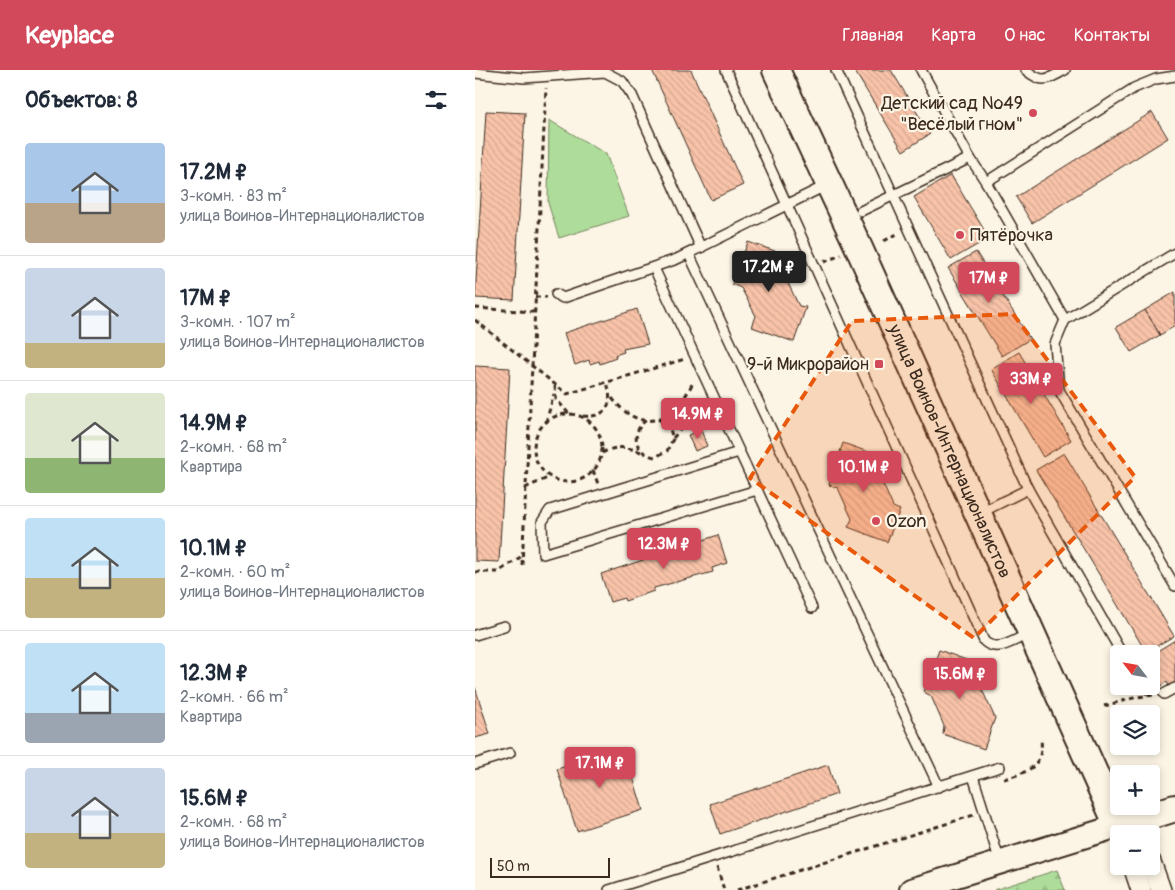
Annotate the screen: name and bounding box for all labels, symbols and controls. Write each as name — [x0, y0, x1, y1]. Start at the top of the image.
text: Keyplace — [25, 21, 114, 50]
text: Главная — [842, 24, 903, 47]
text: Карта — [931, 24, 976, 47]
text: О нас — [1004, 24, 1046, 47]
text: Контакты — [1074, 24, 1150, 47]
icon: filters — [422, 86, 450, 114]
text: Объектов: 8 — [25, 87, 137, 114]
place label: Детский сад №49 "Весёлый гном" — [881, 92, 1023, 136]
marker: Детский сад №49 "Весёлый гном" — [1027, 107, 1039, 119]
text: 17.2M ₽ — [180, 159, 248, 186]
icon: home — [65, 163, 125, 223]
text: 3-комн. · 83 m² — [180, 186, 287, 206]
text: улица Воинов-Интернационалистов — [180, 206, 425, 226]
place label: Пятёрочка — [970, 224, 1053, 247]
marker: Пятёрочка — [954, 229, 966, 241]
pin: 17.2M ₽ — [723, 250, 815, 293]
text: 17.2M ₽ — [743, 257, 795, 277]
pin: 17M ₽ — [954, 262, 1024, 304]
text: 17M ₽ — [969, 268, 1009, 288]
text: 17M ₽ — [180, 285, 232, 312]
icon: home — [65, 288, 125, 348]
text: 3-комн. · 107 m² — [180, 312, 296, 332]
street label: улица Воинов-Интернационалистов — [882, 320, 1016, 582]
text: улица Воинов-Интернационалистов — [180, 332, 425, 352]
place label: 9-й Микрорайон — [747, 353, 869, 376]
marker: 9-й Микрорайон — [873, 358, 885, 370]
pin: 33M ₽ — [996, 362, 1066, 405]
text: 33M ₽ — [1010, 369, 1052, 389]
pin: 14.9M ₽ — [652, 398, 744, 440]
text: 14.9M ₽ — [672, 404, 724, 424]
text: 14.9M ₽ — [180, 410, 248, 437]
icon: home — [65, 413, 125, 473]
text: 2-комн. · 68 m² — [180, 437, 287, 457]
pin: 10.1M ₽ — [818, 450, 910, 493]
text: Квартира — [180, 457, 242, 477]
text: 10.1M ₽ — [838, 457, 890, 477]
place label: Ozon — [886, 510, 926, 533]
marker: Ozon — [870, 515, 882, 527]
pin: 12.3M ₽ — [618, 528, 710, 570]
text: 12.3M ₽ — [638, 534, 690, 554]
text: 10.1M ₽ — [180, 535, 248, 562]
icon: home — [65, 538, 125, 598]
text: 2-комн. · 60 m² — [180, 562, 290, 582]
text: улица Воинов-Интернационалистов — [180, 582, 425, 602]
north arrow — [1110, 645, 1160, 695]
map controls — [1110, 645, 1160, 875]
pin: 15.6M ₽ — [914, 658, 1006, 700]
text: 12.3M ₽ — [180, 660, 249, 687]
icon: home — [65, 663, 125, 723]
text: 15.6M ₽ — [934, 664, 986, 684]
text: 2-комн. · 66 m² — [180, 687, 289, 707]
button: layers — [1110, 705, 1160, 755]
text: Квартира — [180, 707, 242, 727]
pin: 17.1M ₽ — [554, 746, 646, 789]
text: 17.1M ₽ — [575, 753, 625, 773]
button: + — [1110, 765, 1160, 815]
text: 15.6M ₽ — [180, 785, 249, 812]
icon: home — [65, 788, 125, 848]
text: 2-комн. · 68 m² — [180, 812, 287, 832]
button: − — [1110, 825, 1160, 875]
text: улица Воинов-Интернационалистов — [180, 832, 425, 852]
scale bar — [490, 855, 610, 878]
text: 50 m — [497, 858, 530, 875]

